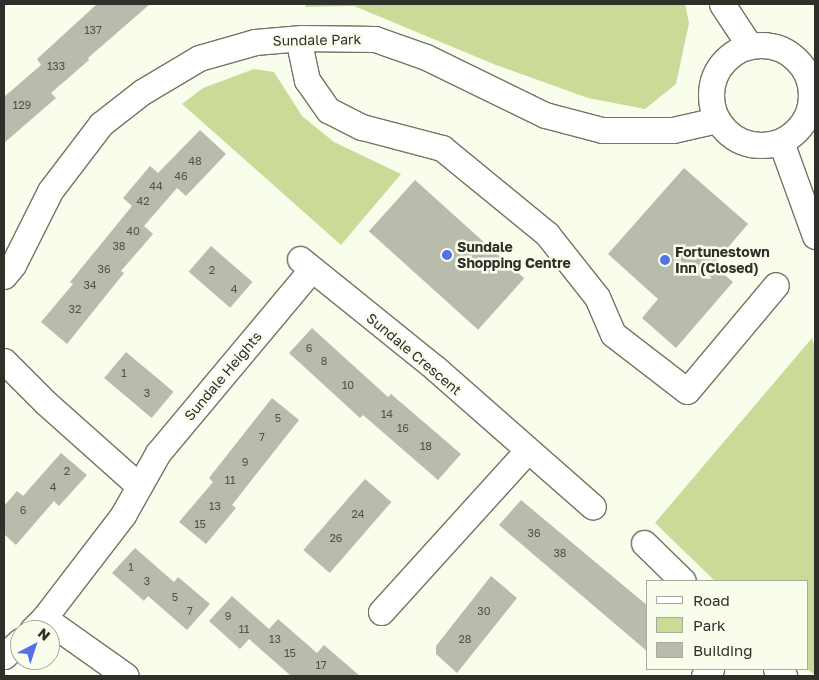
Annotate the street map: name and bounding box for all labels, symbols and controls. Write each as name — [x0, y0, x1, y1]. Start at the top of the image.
house number: 137 — [84, 23, 102, 37]
street label: Sundale Park — [272, 31, 362, 49]
house number: 133 — [47, 59, 65, 73]
house number: 129 — [13, 98, 31, 112]
house number: 48 — [188, 154, 202, 168]
house number: 46 — [174, 169, 188, 183]
house number: 44 — [149, 179, 163, 193]
house number: 42 — [136, 194, 150, 208]
house number: 40 — [126, 224, 140, 238]
house number: 38 — [112, 239, 126, 253]
place label: Sundale Shopping Centre — [457, 239, 571, 272]
place label: Fortunestown Inn (Closed) — [675, 244, 770, 276]
marker: Sundale Shopping Centre — [441, 249, 453, 261]
marker: Fortunestown Inn (Closed) — [659, 254, 671, 266]
house number: 36 — [97, 262, 111, 276]
house number: 2 — [209, 263, 215, 277]
house number: 34 — [83, 278, 97, 292]
house number: 4 — [231, 282, 237, 296]
house number: 32 — [69, 302, 81, 316]
street label: Sundale Crescent — [363, 309, 465, 399]
street label: Sundale Heights — [181, 328, 265, 424]
house number: 6 — [306, 341, 312, 355]
house number: 8 — [321, 354, 327, 368]
house number: 1 — [121, 366, 127, 380]
house number: 10 — [342, 378, 354, 392]
house number: 3 — [144, 386, 150, 400]
house number: 14 — [381, 407, 393, 421]
house number: 5 — [275, 411, 281, 425]
house number: 16 — [397, 421, 409, 435]
house number: 7 — [259, 430, 265, 444]
house number: 18 — [420, 439, 432, 453]
house number: 9 — [242, 455, 248, 469]
house number: 2 — [64, 464, 70, 478]
house number: 11 — [225, 473, 235, 487]
house number: 4 — [50, 480, 56, 494]
house number: 13 — [209, 499, 221, 513]
house number: 6 — [20, 503, 26, 517]
house number: 24 — [351, 507, 365, 521]
house number: 15 — [194, 517, 206, 531]
house number: 36 — [527, 526, 541, 540]
house number: 26 — [329, 531, 343, 545]
house number: 38 — [553, 546, 567, 560]
house number: 1 — [128, 560, 134, 574]
house number: 3 — [144, 574, 150, 588]
legend — [646, 580, 809, 670]
house number: 5 — [172, 590, 178, 604]
text: Road — [693, 591, 730, 609]
house number: 7 — [187, 604, 193, 618]
house number: 30 — [477, 604, 491, 618]
house number: 9 — [225, 609, 231, 623]
text: Park — [693, 616, 725, 634]
north arrow — [10, 620, 60, 670]
house number: 11 — [239, 622, 249, 636]
text: N — [35, 624, 54, 644]
house number: 13 — [269, 632, 281, 646]
house number: 28 — [458, 632, 472, 646]
text: Building — [693, 641, 753, 659]
house number: 15 — [284, 646, 296, 660]
house number: 17 — [315, 658, 327, 672]

